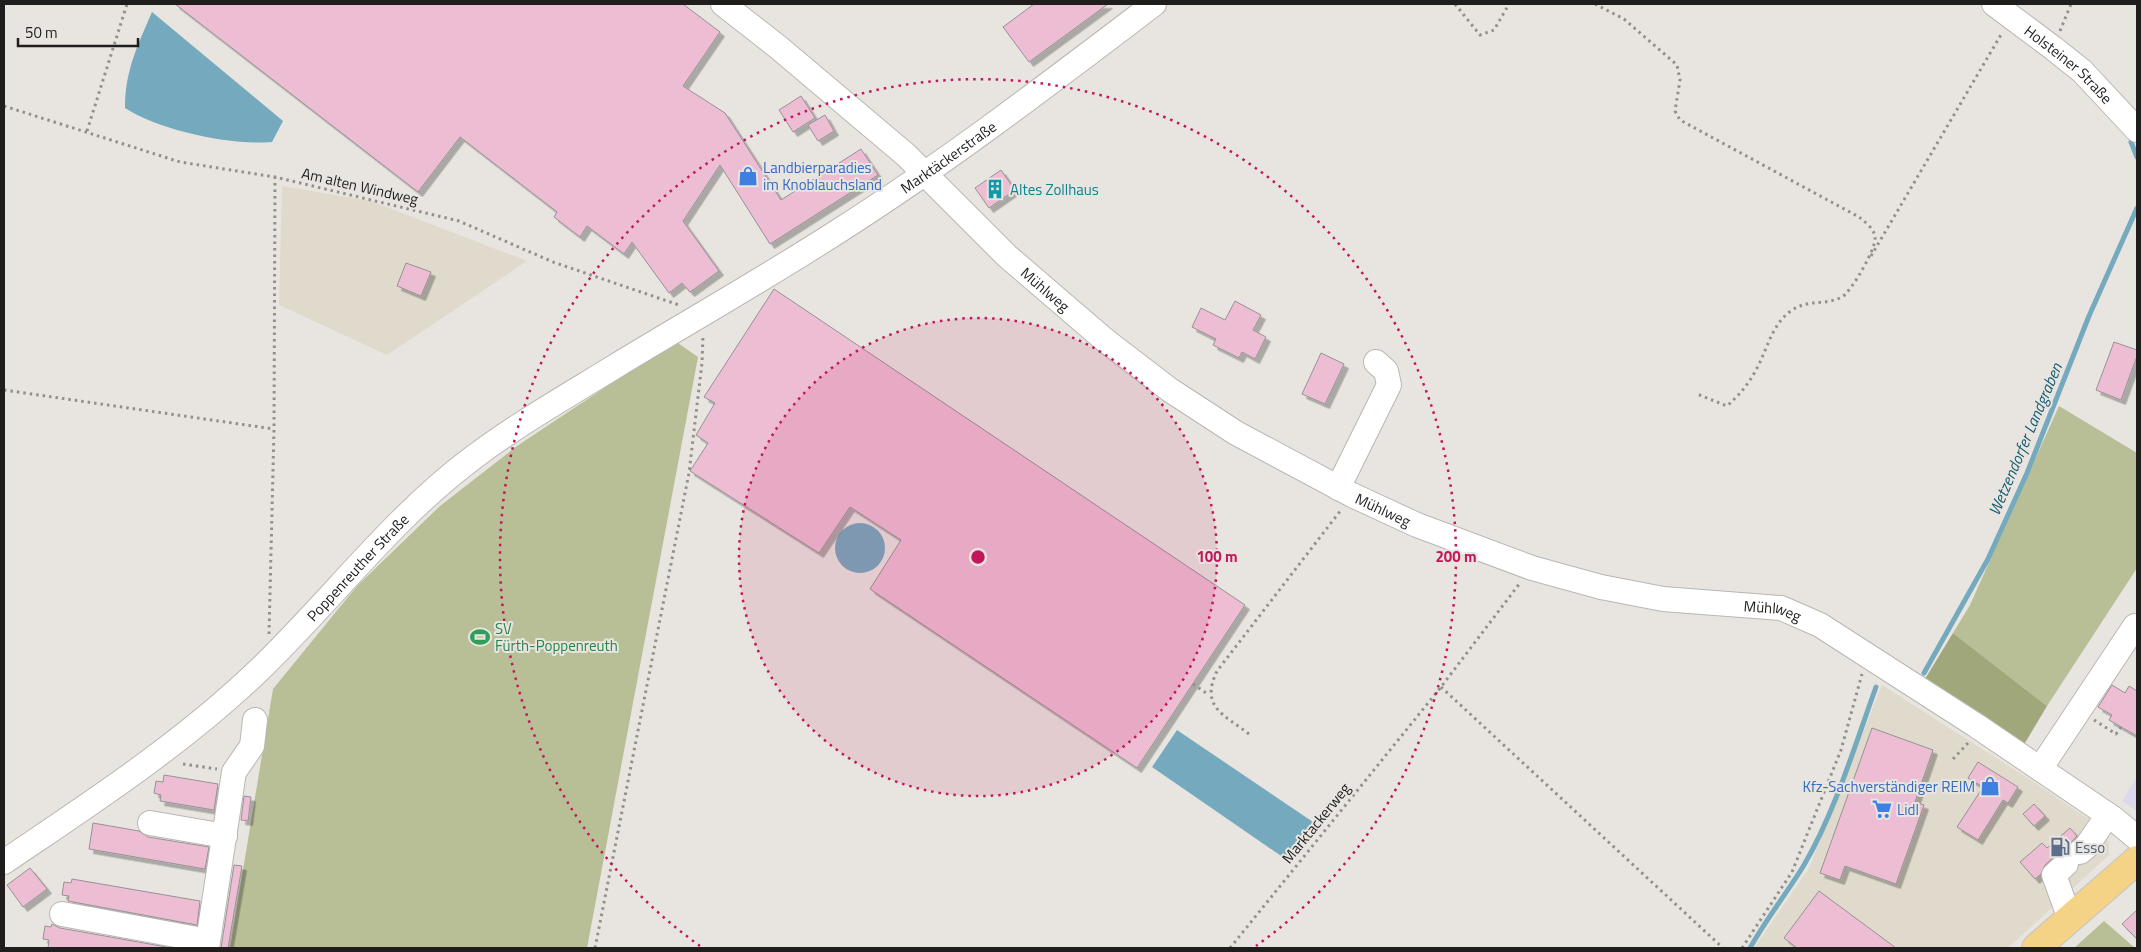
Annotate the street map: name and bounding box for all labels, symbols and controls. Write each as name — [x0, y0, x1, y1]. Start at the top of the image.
scale bar — [18, 15, 138, 47]
street label: Holsteiner Straße — [2020, 19, 2118, 109]
text: 50 m — [25, 21, 58, 44]
street label: Marktäckerstraße — [895, 115, 1001, 199]
place label: Landbierparadies im Knoblauchsland — [763, 156, 882, 196]
street label: Am alten Windweg — [299, 161, 421, 211]
shop icon: Landbierparadies im Knoblauchsland — [737, 165, 759, 187]
building icon: Altes Zollhaus — [984, 178, 1006, 200]
place label: Altes Zollhaus — [1010, 178, 1099, 201]
street label: Mühlweg — [1016, 261, 1076, 317]
water label: Wetzendorfer Landgraben — [1982, 358, 2068, 519]
street label: Mühlweg — [1352, 487, 1415, 532]
street label: Poppenreuther Straße — [301, 508, 414, 626]
text: 100 m — [1196, 545, 1238, 568]
text: 200 m — [1435, 545, 1477, 568]
centre of rings — [969, 548, 987, 566]
street label: Mühlweg — [1743, 594, 1806, 627]
place label: SV Fürth-Poppenreuth — [495, 617, 618, 657]
sports icon: SV Fürth-Poppenreuth — [469, 626, 491, 648]
place label: Kfz-Sachverständiger REIM — [1802, 775, 1975, 798]
shop icon: Kfz-Sachverständiger REIM — [1979, 775, 2001, 797]
street label: Marktackerweg — [1276, 777, 1356, 868]
supermarket icon: Lidl — [1871, 798, 1893, 820]
place label: Lidl — [1897, 798, 1919, 821]
fuel station icon: Esso — [2049, 836, 2071, 858]
place label: Esso — [2075, 836, 2105, 859]

